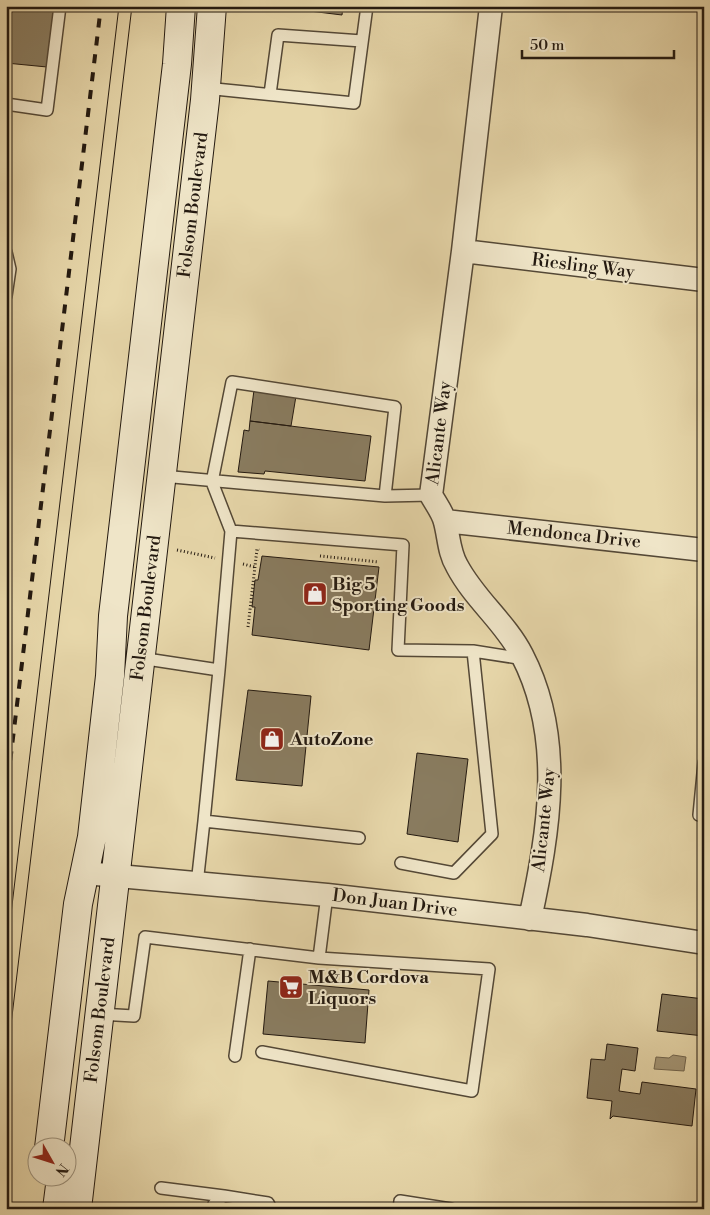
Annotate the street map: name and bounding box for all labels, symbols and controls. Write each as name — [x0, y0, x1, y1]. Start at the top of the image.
scale bar — [522, 28, 675, 60]
text: 50 m — [530, 36, 564, 55]
street label: Folsom Boulevard — [173, 130, 213, 279]
street label: Riesling Way — [530, 248, 636, 284]
street label: Alicante Way — [421, 380, 457, 487]
street label: Mendonca Drive — [506, 517, 642, 553]
street label: Folsom Boulevard — [126, 533, 166, 682]
place label: Big 5 Sporting Goods — [332, 573, 465, 617]
shop icon: Big 5 Sporting Goods — [302, 581, 328, 607]
shop icon: AutoZone — [259, 726, 285, 752]
place label: AutoZone — [289, 728, 374, 751]
street label: Alicante Way — [527, 767, 561, 874]
street label: Don Juan Drive — [331, 884, 459, 922]
street label: Folsom Boulevard — [80, 935, 120, 1084]
place label: M&B Cordova Liquors — [308, 966, 429, 1010]
supermarket icon: M&B Cordova Liquors — [278, 974, 304, 1000]
north arrow — [28, 1138, 78, 1188]
text: N — [51, 1160, 72, 1180]

